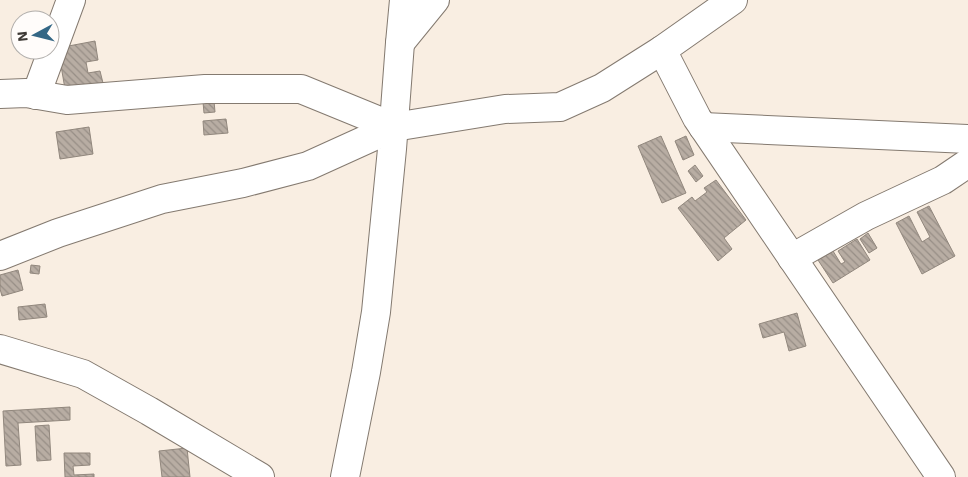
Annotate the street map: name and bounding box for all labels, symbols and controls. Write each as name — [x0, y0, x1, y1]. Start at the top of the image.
north arrow — [10, 10, 60, 60]
text: N — [14, 30, 31, 43]

